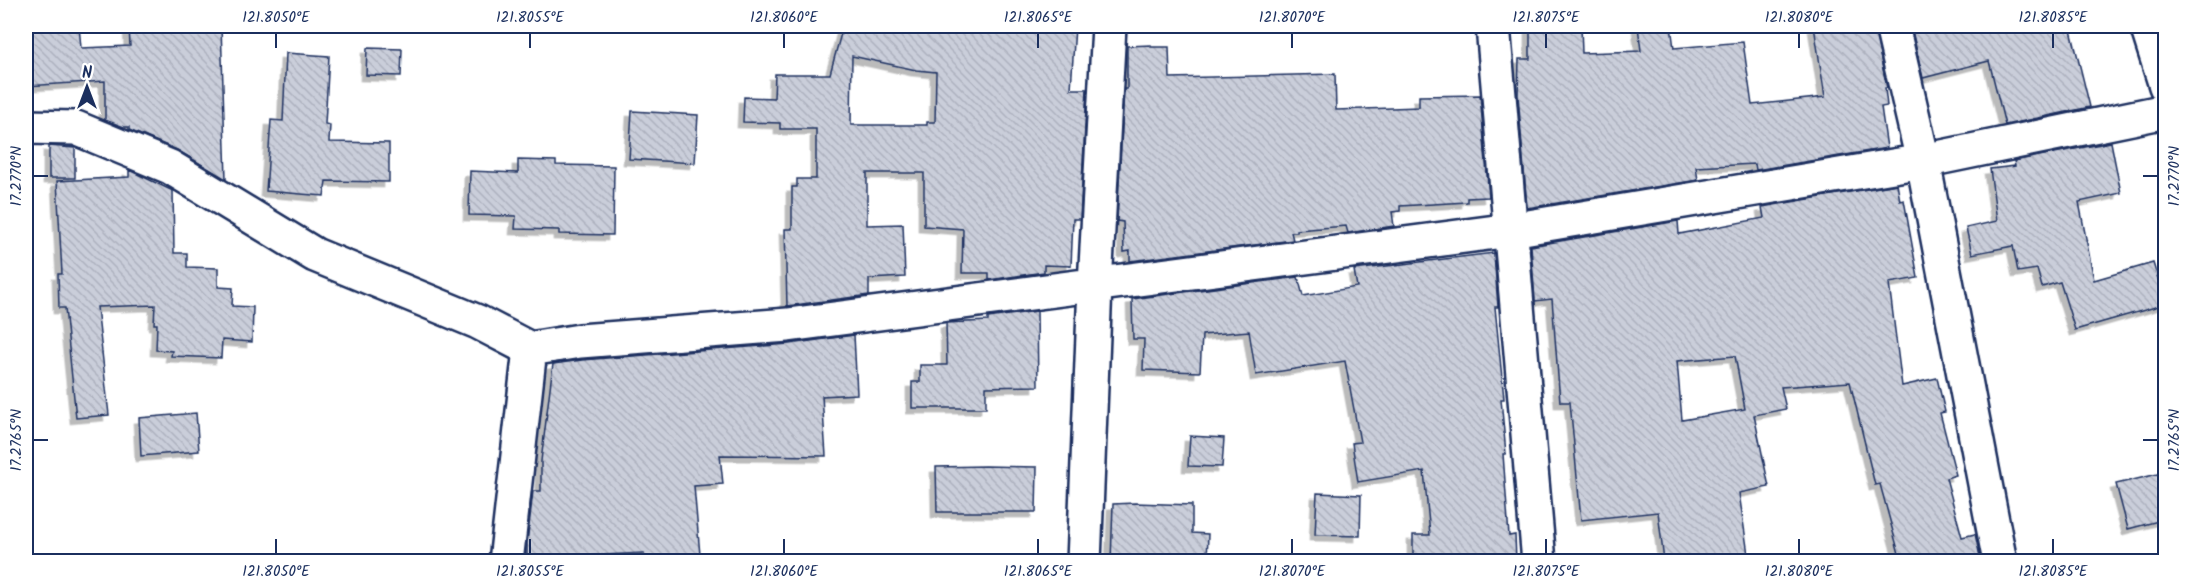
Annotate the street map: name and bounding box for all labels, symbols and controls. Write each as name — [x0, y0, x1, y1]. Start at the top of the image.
text: 121.8050°E — [242, 6, 311, 30]
text: 121.8055°E — [496, 6, 565, 30]
text: 121.8060°E — [750, 6, 819, 30]
text: 121.8065°E — [1004, 6, 1073, 30]
text: 121.8070°E — [1259, 6, 1326, 30]
text: 121.8075°E — [1512, 6, 1581, 30]
text: 121.8080°E — [1765, 6, 1835, 30]
text: 121.8085°E — [2018, 6, 2089, 30]
north arrow — [57, 57, 117, 117]
text: N — [82, 61, 92, 86]
text: 17.2770°N — [5, 146, 29, 206]
text: 17.2770°N — [2163, 146, 2187, 206]
text: 17.2765°N — [5, 409, 29, 471]
text: 17.2765°N — [2163, 409, 2187, 471]
text: 121.8050°E — [242, 560, 311, 584]
text: 121.8055°E — [496, 560, 565, 584]
text: 121.8060°E — [750, 560, 819, 584]
text: 121.8065°E — [1004, 560, 1073, 584]
text: 121.8070°E — [1259, 560, 1326, 584]
text: 121.8075°E — [1512, 560, 1581, 584]
text: 121.8080°E — [1765, 560, 1835, 584]
text: 121.8085°E — [2018, 560, 2089, 584]

